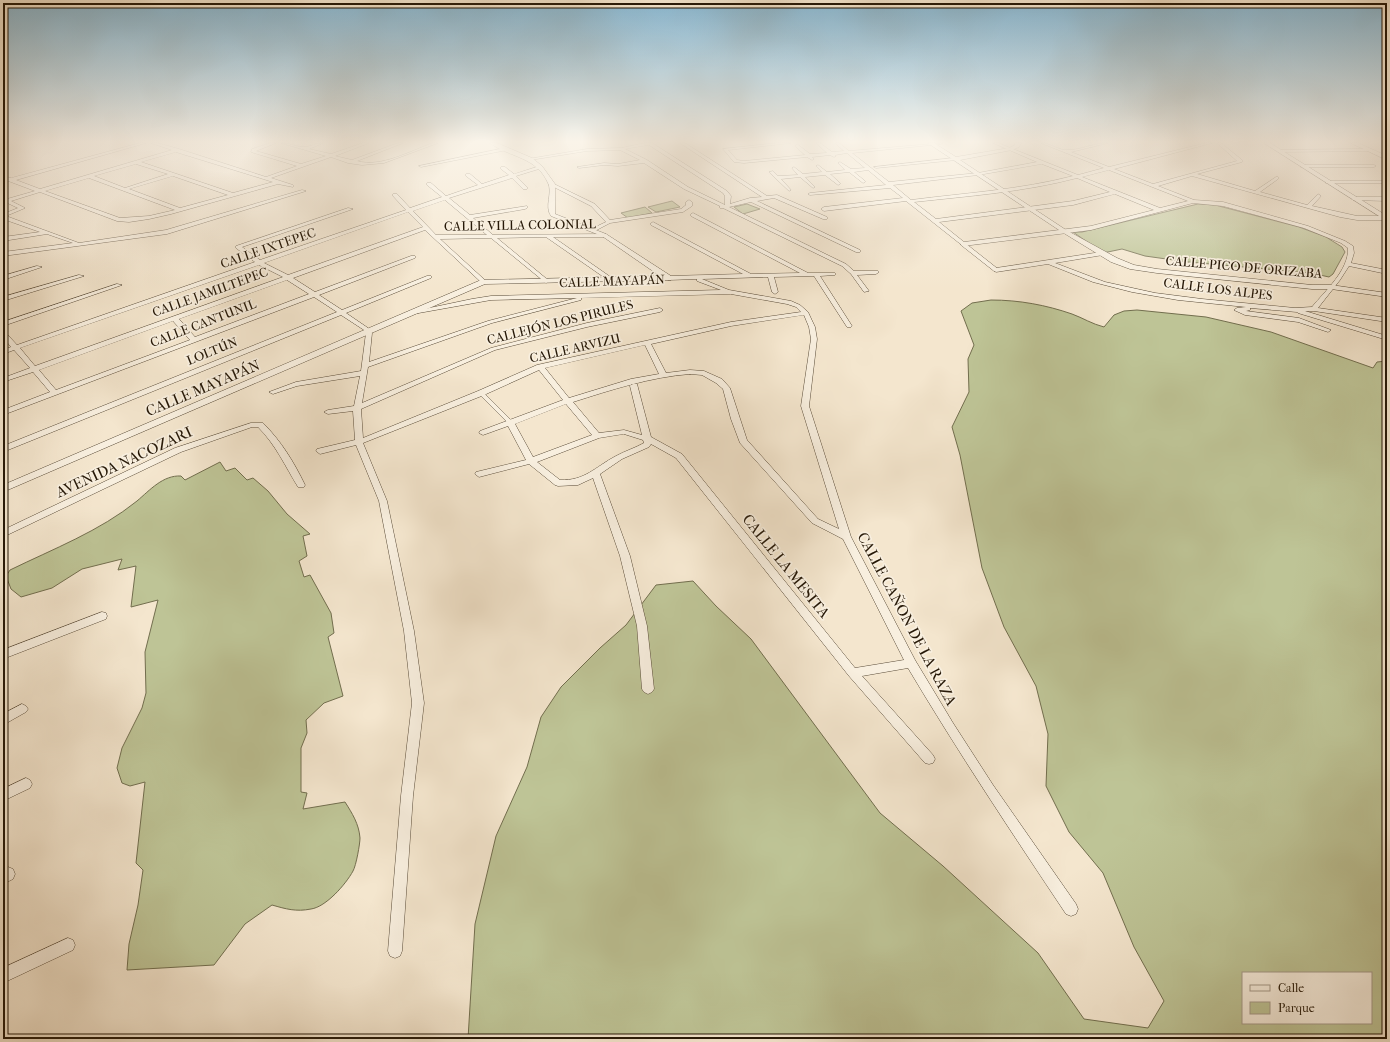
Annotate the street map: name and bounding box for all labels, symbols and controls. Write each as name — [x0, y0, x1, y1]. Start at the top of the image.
street label: CALLE VILLA COLONIAL — [444, 216, 596, 234]
street label: CALLE IXTEPEC — [218, 225, 318, 271]
street label: CALLE PICO DE ORIZABA — [1165, 253, 1324, 281]
street label: CALLE JAMILTEPEC — [150, 264, 270, 320]
street label: CALLE MAYAPÁN — [559, 272, 665, 290]
street label: CALLE LOS ALPES — [1163, 275, 1274, 303]
street label: CALLE CANTUNIL — [148, 296, 258, 350]
street label: CALLEJÓN LOS PIRULES — [485, 296, 635, 347]
street label: CALLE ARVIZU — [528, 330, 622, 366]
street label: LOLTÚN — [184, 334, 240, 368]
street label: CALLE MAYAPÁN — [143, 356, 263, 420]
street label: AVENIDA NACOZARI — [52, 422, 195, 502]
street label: CALLE LA MESITA — [739, 510, 834, 622]
street label: CALLE CAÑON DE LA RAZA — [854, 529, 961, 709]
legend — [1242, 972, 1372, 1024]
text: Calle — [1278, 981, 1304, 995]
text: Parque — [1278, 1001, 1315, 1015]

